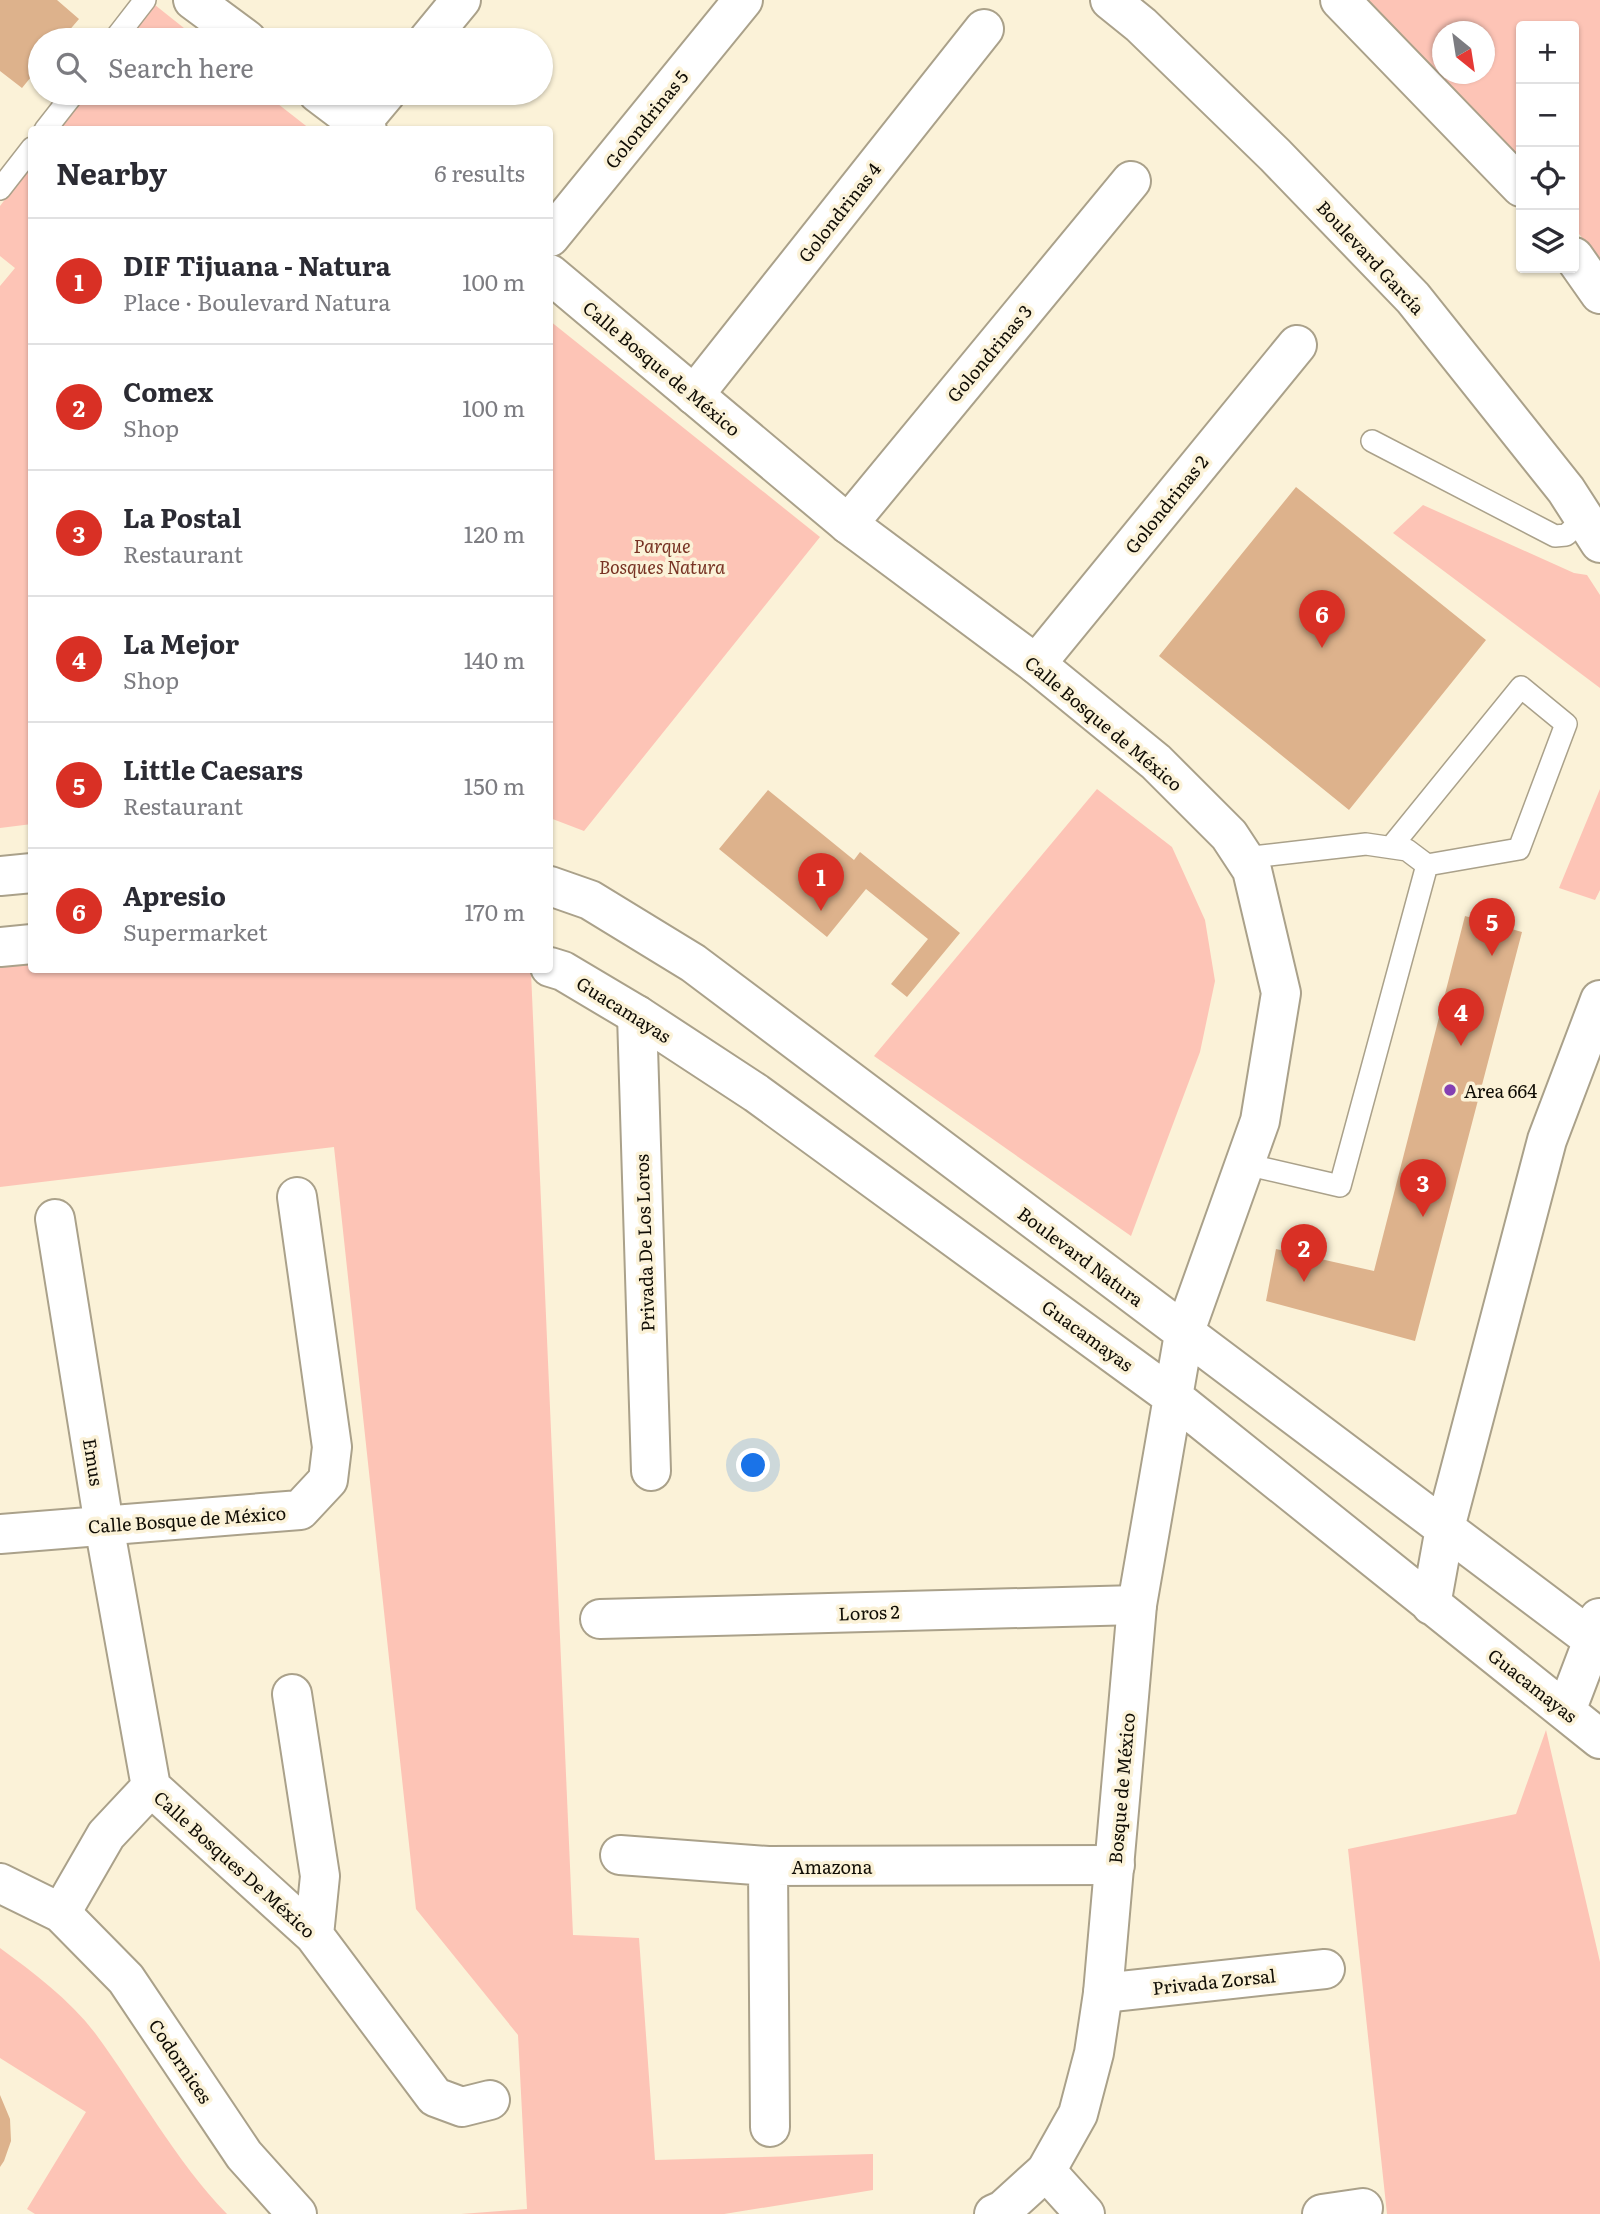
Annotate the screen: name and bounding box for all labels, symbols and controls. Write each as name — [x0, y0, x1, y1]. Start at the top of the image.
north arrow — [1432, 21, 1495, 84]
map controls — [1516, 21, 1579, 273]
button: + — [1516, 21, 1579, 84]
search box — [28, 28, 553, 105]
text: Search here — [108, 47, 254, 86]
icon: search — [52, 48, 90, 86]
street label: Golondrinas 5 — [598, 64, 694, 174]
button: − — [1516, 84, 1579, 147]
button: locate — [1516, 147, 1579, 210]
text: Nearby — [56, 150, 167, 194]
text: 6 results — [434, 155, 525, 189]
street label: Golondrinas 4 — [791, 156, 887, 268]
street label: Boulevard García — [1311, 194, 1431, 320]
button: layers — [1516, 210, 1579, 273]
text: DIF Tijuana - Natura — [123, 245, 391, 284]
text: 1 — [74, 264, 84, 298]
text: 100 m — [462, 264, 525, 298]
text: Place · Boulevard Natura — [123, 284, 391, 318]
street label: Calle Bosque de México — [577, 294, 747, 442]
street label: Golondrinas 3 — [940, 298, 1038, 408]
text: Comex — [123, 371, 213, 410]
text: 2 — [73, 390, 85, 424]
text: 100 m — [462, 390, 525, 424]
text: Shop — [123, 410, 179, 444]
street label: Golondrinas 2 — [1118, 449, 1214, 559]
text: La Postal — [123, 497, 241, 536]
text: 3 — [73, 516, 85, 550]
text: 120 m — [464, 516, 525, 550]
park label: Parque Bosques Natura — [599, 532, 726, 580]
text: Restaurant — [123, 536, 243, 570]
pin: 6 — [1299, 590, 1345, 648]
text: La Mejor — [123, 623, 239, 662]
text: 4 — [72, 642, 86, 676]
text: 140 m — [464, 642, 525, 676]
street label: Calle Bosque de México — [1019, 649, 1189, 797]
text: Shop — [123, 662, 179, 696]
text: Little Caesars — [123, 749, 303, 788]
text: 5 — [73, 768, 85, 802]
text: 150 m — [464, 768, 525, 802]
text: Restaurant — [123, 788, 243, 822]
pin: 1 — [798, 853, 844, 911]
text: Apresio — [123, 875, 226, 914]
text: 6 — [72, 894, 86, 928]
text: 170 m — [464, 894, 525, 928]
pin: 5 — [1469, 898, 1515, 956]
text: Supermarket — [123, 914, 267, 948]
street label: Guacamayas — [571, 969, 677, 1049]
pin: 4 — [1438, 988, 1484, 1046]
place label: Area 664 — [1464, 1077, 1537, 1104]
marker: Area 664 — [1442, 1082, 1458, 1098]
street label: Privada De Los Loros — [627, 1154, 661, 1332]
pin: 3 — [1400, 1159, 1446, 1217]
street label: Boulevard Natura — [1012, 1200, 1150, 1313]
pin: 2 — [1281, 1224, 1327, 1282]
street label: Guacamayas — [1037, 1293, 1139, 1377]
street label: Emus — [77, 1436, 111, 1488]
your location — [736, 1448, 770, 1482]
street label: Calle Bosque de México — [87, 1499, 287, 1539]
street label: Loros 2 — [838, 1597, 900, 1627]
street label: Guacamayas — [1483, 1641, 1583, 1729]
street label: Bosque de México — [1101, 1711, 1141, 1865]
street label: Calle Bosques De México — [148, 1784, 322, 1944]
street label: Amazona — [792, 1853, 873, 1880]
street label: Privada Zorsal — [1151, 1961, 1277, 2001]
street label: Codornices — [143, 2013, 219, 2109]

